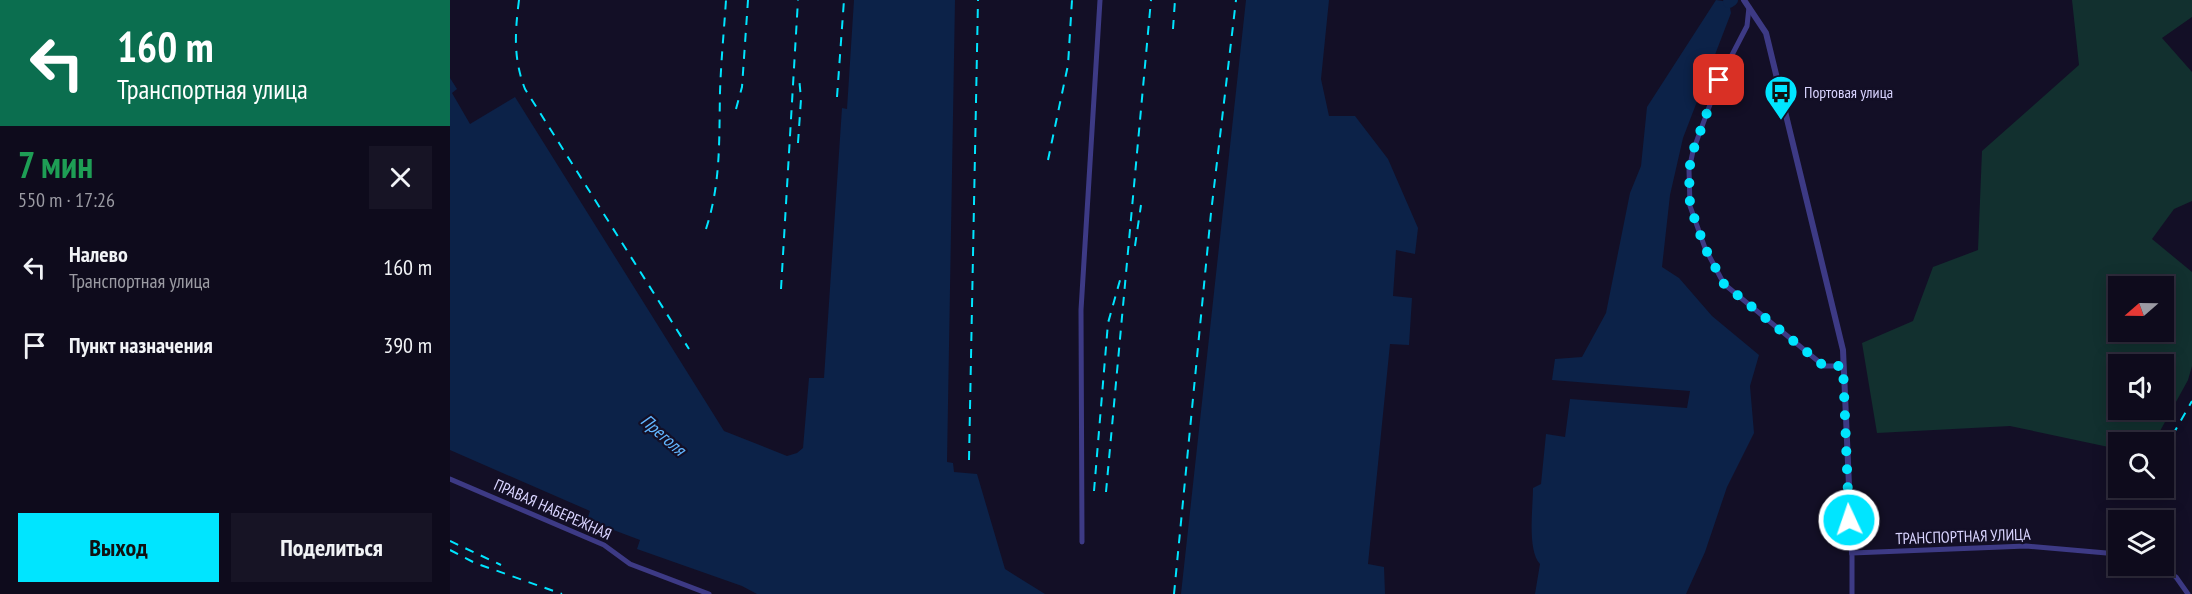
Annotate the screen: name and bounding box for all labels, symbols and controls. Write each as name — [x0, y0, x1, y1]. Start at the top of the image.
text: 160 m — [117, 19, 214, 74]
icon: left — [18, 24, 96, 102]
pin — [1693, 54, 1744, 105]
icon: arrive — [1702, 63, 1735, 96]
text: Транспортная улица — [117, 72, 308, 106]
bus stop icon: Портовая улица — [1763, 74, 1799, 121]
place label: Портовая улица — [1804, 82, 1893, 102]
text: 7 мин — [18, 141, 93, 188]
button: close — [369, 146, 432, 209]
text: 550 m · 17:26 — [18, 187, 115, 213]
text: Налево — [69, 240, 128, 268]
icon: left — [18, 251, 51, 284]
text: 160 m — [383, 253, 432, 281]
text: Транспортная улица — [69, 268, 210, 294]
north arrow — [2108, 276, 2174, 342]
map controls — [2108, 276, 2174, 576]
icon: arrive — [18, 329, 51, 362]
text: Пункт назначения — [69, 331, 213, 359]
text: 390 m — [383, 331, 432, 359]
button: sound — [2108, 354, 2174, 420]
water label: Преголя — [636, 409, 692, 462]
button: search — [2108, 432, 2174, 498]
street label: ПРАВАЯ НАБЕРЕЖНАЯ — [491, 474, 615, 544]
position arrow — [1817, 488, 1881, 552]
button: layers — [2108, 510, 2174, 576]
button: Выход — [18, 513, 219, 582]
button: Поделиться — [231, 513, 432, 582]
street label: ТРАНСПОРТНАЯ УЛИЦА — [1895, 524, 2031, 548]

